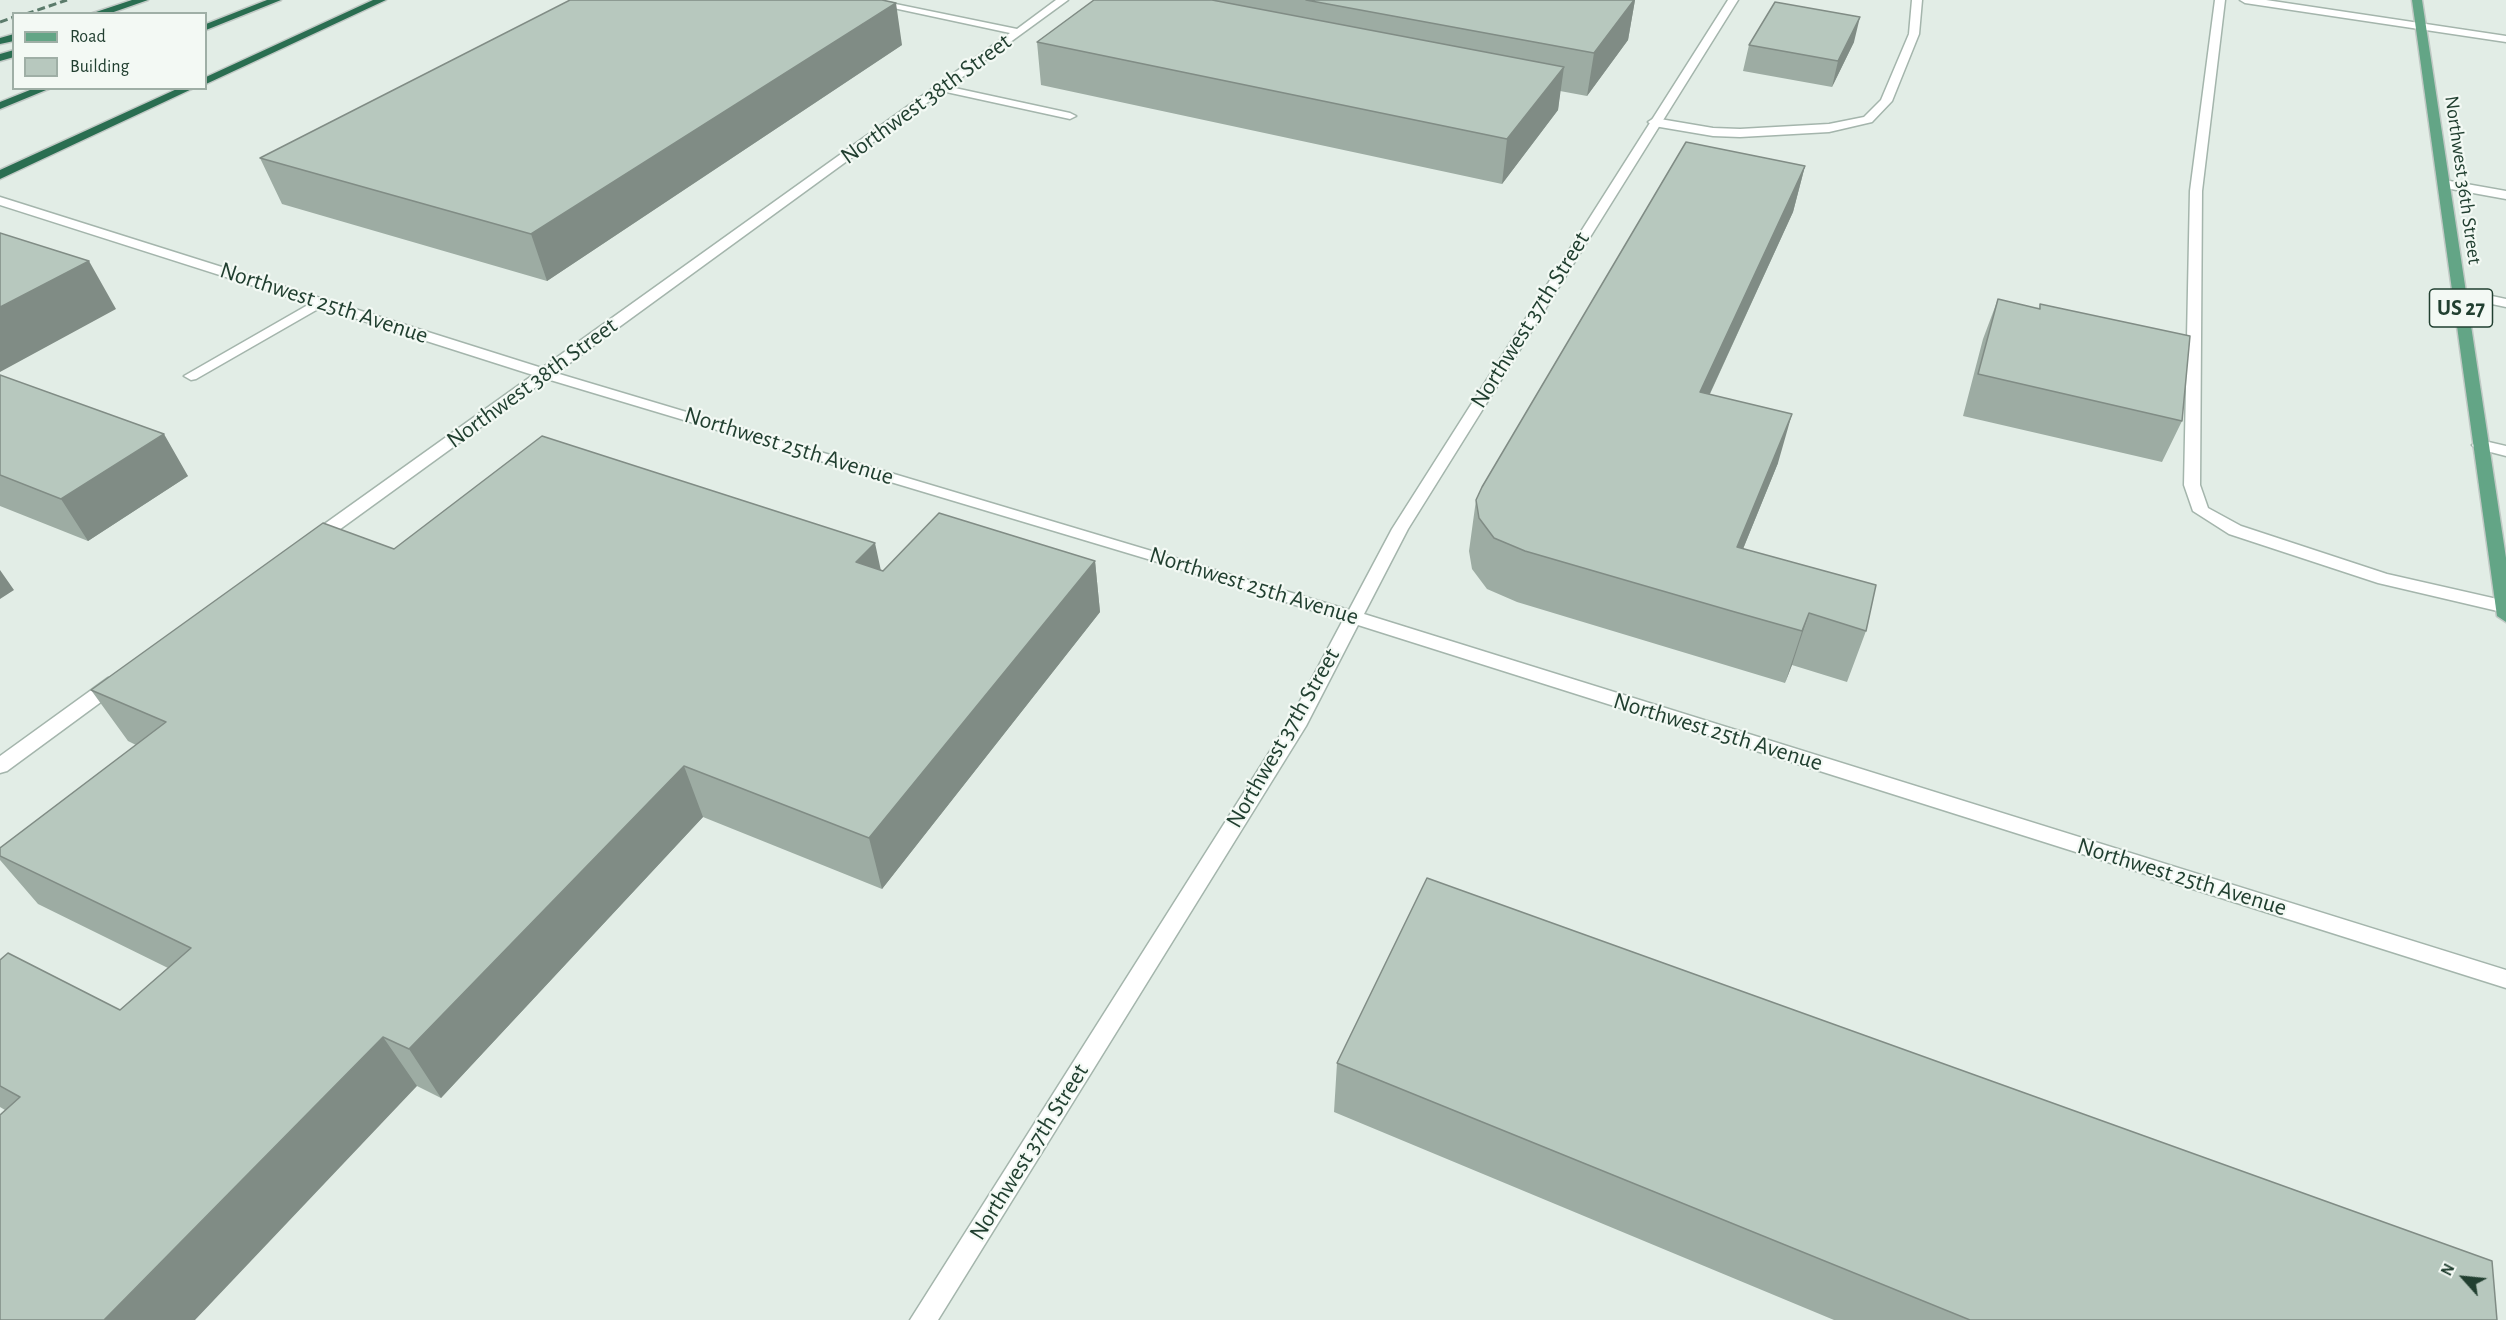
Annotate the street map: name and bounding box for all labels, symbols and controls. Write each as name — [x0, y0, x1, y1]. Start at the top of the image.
legend — [12, 12, 207, 90]
street label: Northwest 38th Street — [835, 27, 1017, 171]
text: Road — [70, 28, 106, 46]
text: Building — [70, 58, 129, 76]
street label: Northwest 36th Street — [2439, 94, 2487, 266]
street label: Northwest 37th Street — [1464, 226, 1596, 414]
street label: Northwest 25th Avenue — [216, 256, 432, 350]
road number: US 27 — [2430, 289, 2492, 327]
street label: Northwest 38th Street — [441, 311, 623, 455]
street label: Northwest 25th Avenue — [681, 400, 897, 492]
street label: Northwest 25th Avenue — [1146, 540, 1362, 632]
street label: Northwest 37th Street — [1220, 643, 1346, 833]
street label: Northwest 25th Avenue — [1610, 686, 1826, 778]
street label: Northwest 25th Avenue — [2074, 831, 2290, 923]
street label: Northwest 37th Street — [963, 1058, 1095, 1246]
north arrow — [2434, 1248, 2494, 1308]
text: N — [2438, 1261, 2458, 1278]

